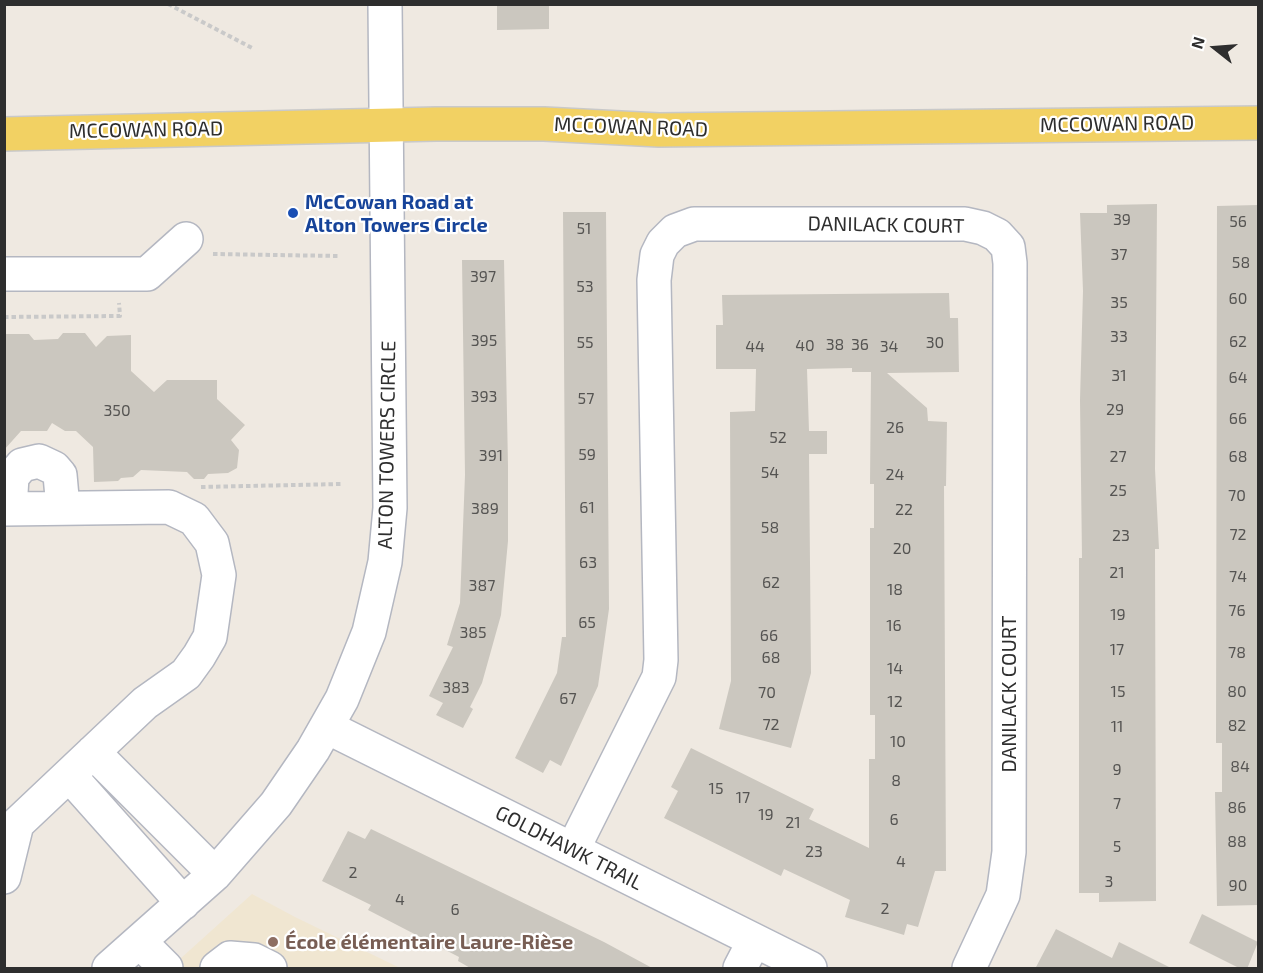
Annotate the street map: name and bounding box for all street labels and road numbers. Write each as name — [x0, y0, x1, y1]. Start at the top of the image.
street label: MCCOWAN ROAD — [1040, 111, 1194, 137]
street label: MCCOWAN ROAD — [554, 112, 708, 142]
street label: MCCOWAN ROAD — [69, 117, 223, 143]
street label: DANILACK COURT — [807, 212, 965, 238]
street label: ALTON TOWERS CIRCLE — [373, 340, 401, 550]
street label: DANILACK COURT — [997, 616, 1021, 772]
street label: GOLDHAWK TRAIL — [491, 801, 647, 895]

